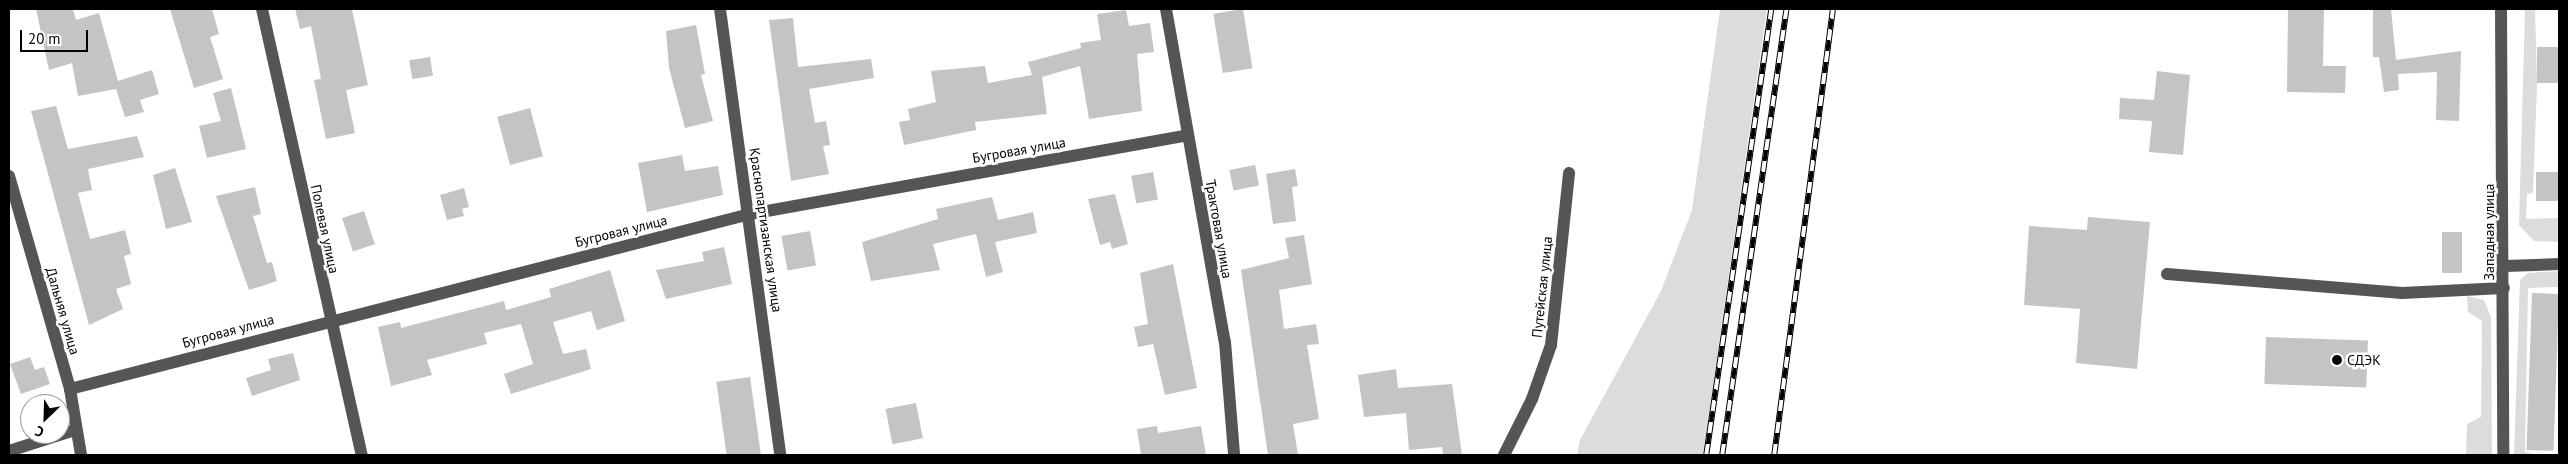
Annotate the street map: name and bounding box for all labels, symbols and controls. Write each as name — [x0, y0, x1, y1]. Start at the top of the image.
scale bar — [22, 20, 90, 52]
text: 20 m — [28, 29, 61, 48]
street label: Бугровая улица — [971, 134, 1067, 166]
street label: Краснопартизанская улица — [746, 147, 786, 313]
street label: Трактовая улица — [1202, 178, 1236, 280]
street label: Полевая улица — [307, 183, 343, 275]
street label: Западная улица — [2481, 183, 2497, 281]
street label: Бугровая улица — [573, 211, 669, 251]
street label: Путейская улица — [1528, 235, 1556, 339]
street label: Дальняя улица — [43, 265, 83, 357]
street label: Бугровая улица — [180, 311, 276, 351]
place label: СДЭК — [2347, 352, 2381, 368]
marker: СДЭК — [2331, 354, 2343, 366]
north arrow — [20, 394, 70, 444]
text: С — [32, 422, 47, 442]

